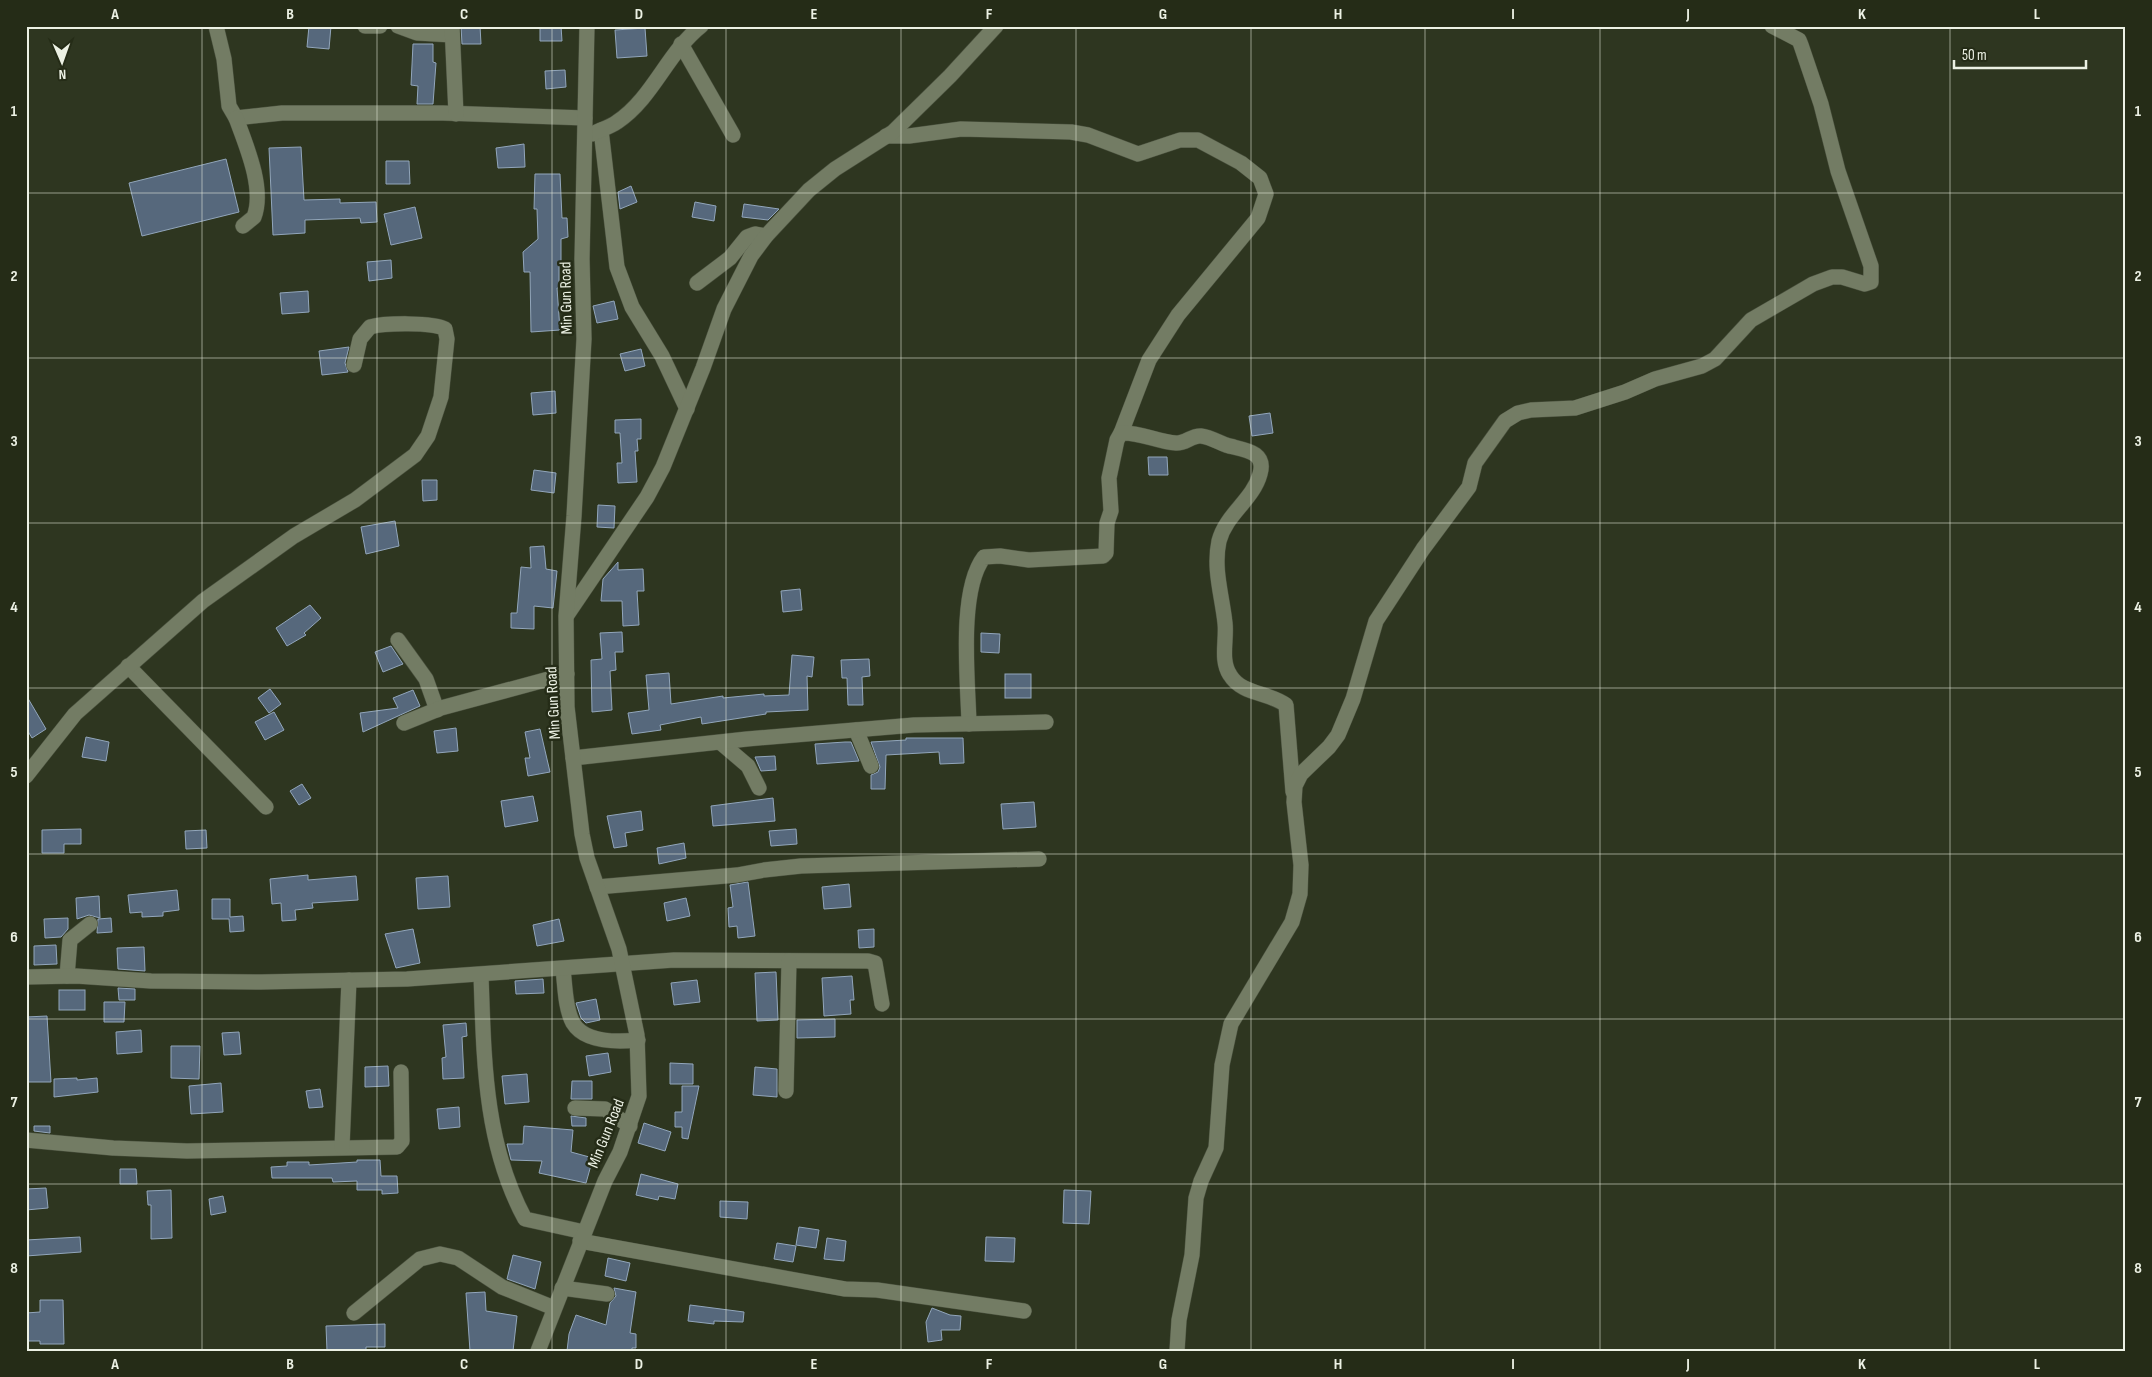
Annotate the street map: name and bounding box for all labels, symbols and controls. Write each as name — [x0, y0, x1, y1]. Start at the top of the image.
text: A — [110, 5, 119, 24]
text: B — [286, 5, 294, 24]
text: C — [460, 5, 468, 24]
text: D — [635, 5, 643, 24]
text: E — [811, 5, 818, 24]
text: F — [986, 5, 993, 24]
text: G — [1159, 5, 1167, 24]
text: H — [1334, 5, 1342, 24]
text: I — [1511, 5, 1515, 24]
text: J — [1685, 5, 1690, 24]
text: K — [1858, 5, 1866, 24]
text: L — [2034, 5, 2041, 24]
north arrow — [38, 38, 88, 88]
scale bar — [1954, 38, 2087, 70]
text: 50 m — [1962, 46, 1987, 65]
text: N — [58, 66, 66, 83]
text: 1 — [11, 102, 18, 121]
text: 1 — [2135, 102, 2142, 121]
street label: Min Gun Road — [556, 262, 577, 334]
text: 2 — [10, 267, 18, 286]
text: 2 — [2134, 267, 2142, 286]
text: 3 — [10, 432, 18, 451]
text: 3 — [2134, 432, 2142, 451]
text: 4 — [10, 598, 18, 617]
text: 4 — [2134, 598, 2142, 617]
street label: Min Gun Road — [542, 666, 565, 740]
text: 5 — [10, 763, 18, 782]
text: 5 — [2134, 763, 2142, 782]
text: 6 — [10, 928, 18, 947]
text: 6 — [2134, 928, 2142, 947]
text: 7 — [11, 1093, 18, 1112]
text: 7 — [2135, 1093, 2142, 1112]
street label: Min Gun Road — [584, 1096, 629, 1171]
text: 8 — [10, 1259, 18, 1278]
text: 8 — [2134, 1259, 2142, 1278]
text: A — [110, 1355, 119, 1374]
text: B — [286, 1355, 294, 1374]
text: C — [460, 1355, 468, 1374]
text: D — [635, 1355, 643, 1374]
text: E — [811, 1355, 818, 1374]
text: F — [986, 1355, 993, 1374]
text: G — [1159, 1355, 1167, 1374]
text: H — [1334, 1355, 1342, 1374]
text: I — [1511, 1355, 1515, 1374]
text: J — [1685, 1355, 1690, 1374]
text: K — [1858, 1355, 1866, 1374]
text: L — [2034, 1355, 2041, 1374]

